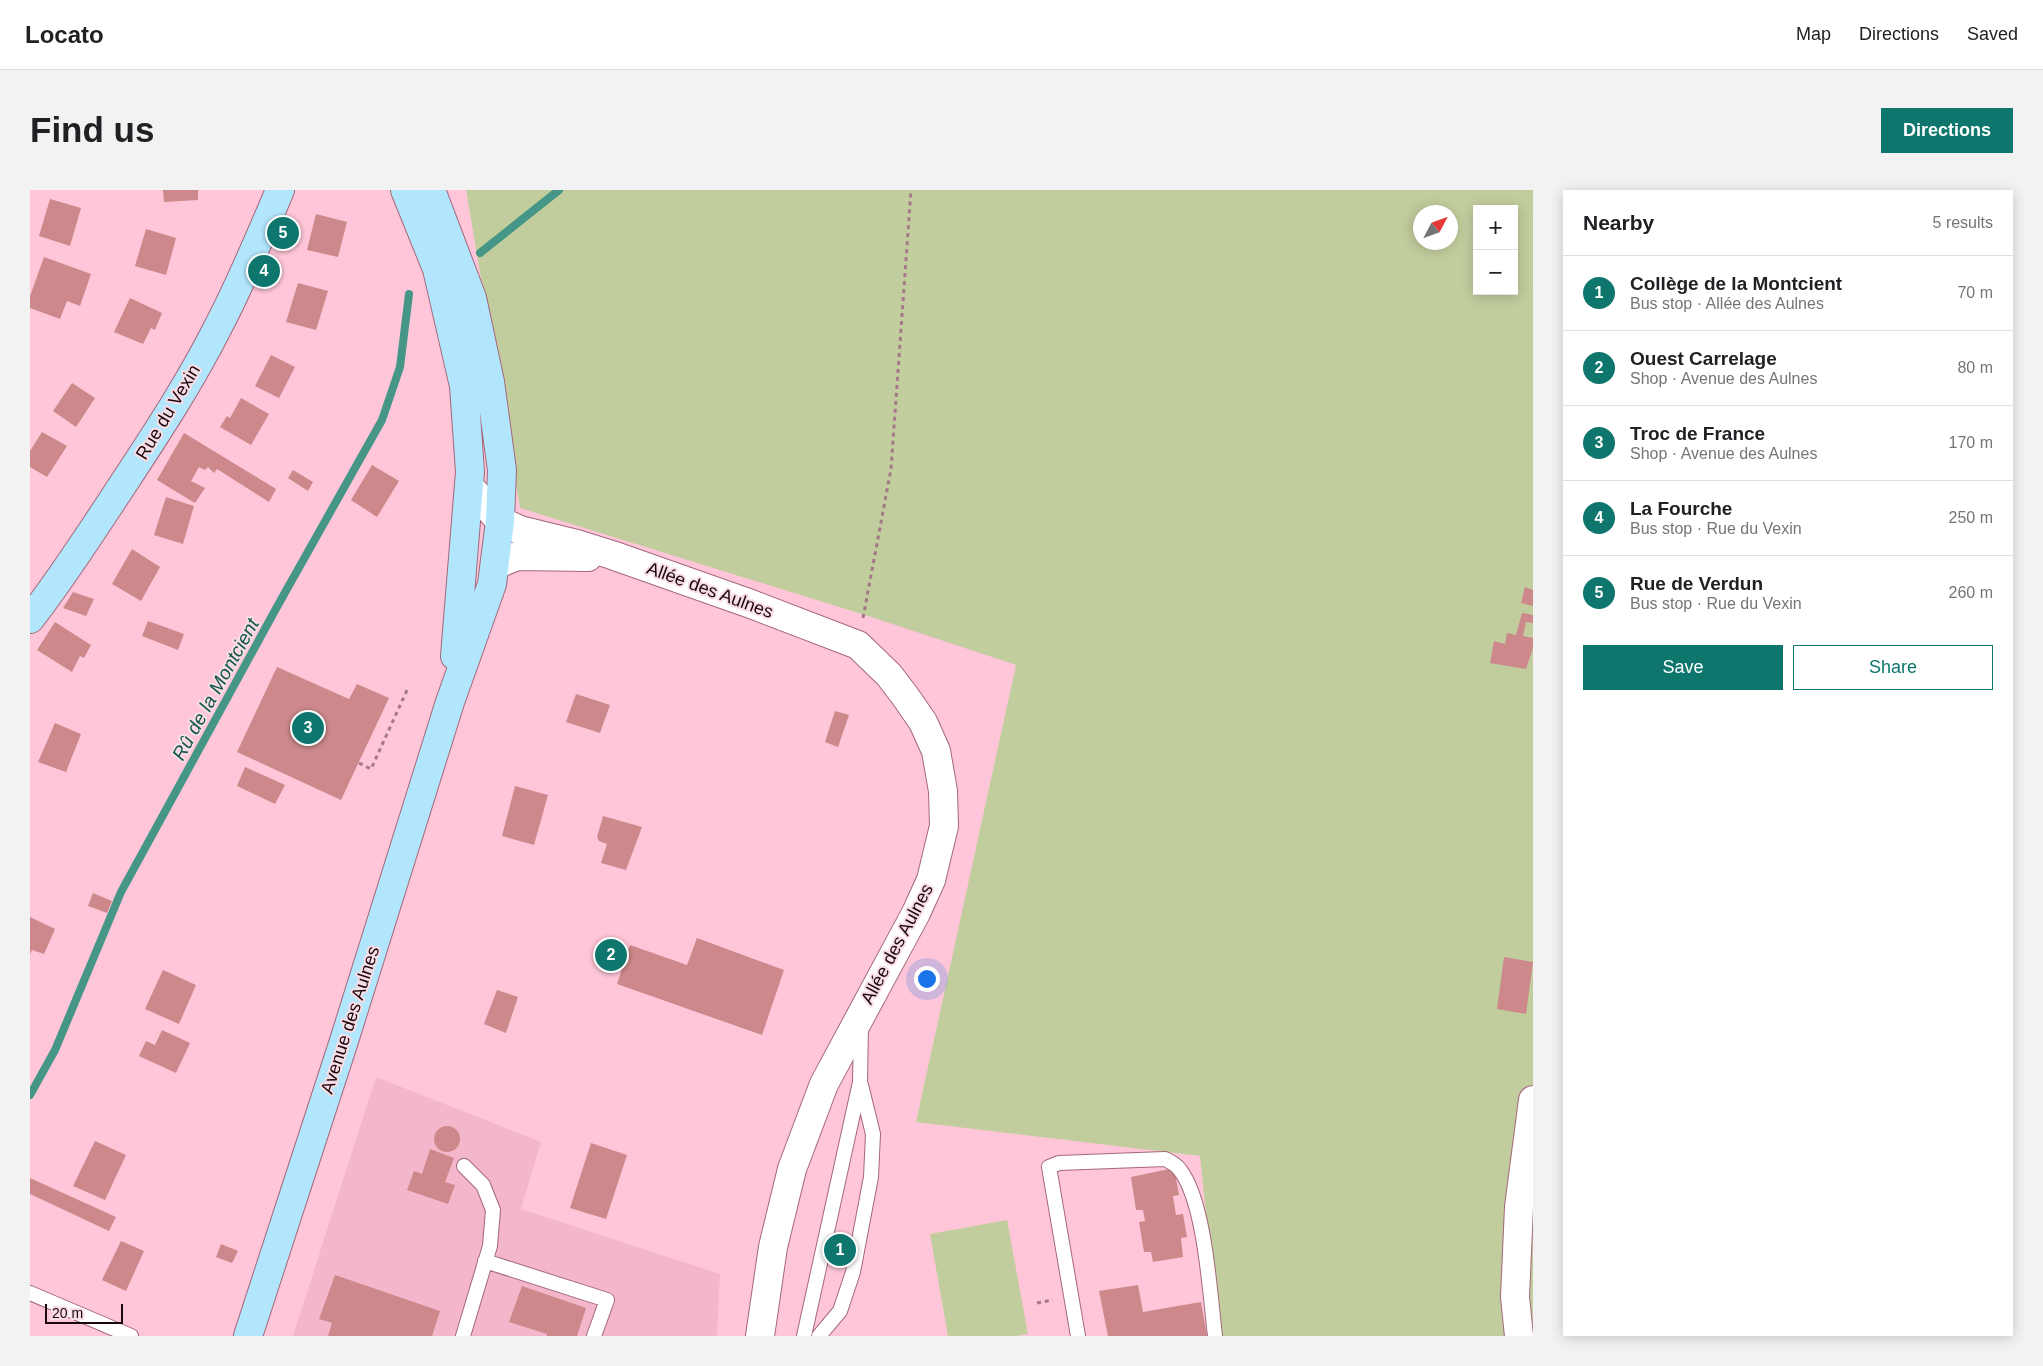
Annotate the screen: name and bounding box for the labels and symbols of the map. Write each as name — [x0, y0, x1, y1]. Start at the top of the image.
north arrow — [1413, 205, 1458, 250]
pin: 5 — [267, 214, 299, 252]
pin: 4 — [248, 252, 280, 290]
street label: Rue du Vexin — [132, 361, 204, 463]
street label: Allée des Aulnes — [644, 558, 776, 622]
water label: Rû de la Montcient — [168, 614, 263, 764]
pin: 3 — [292, 709, 324, 747]
street label: Allée des Aulnes — [857, 881, 937, 1007]
pin: 2 — [595, 936, 627, 974]
street label: Avenue des Aulnes — [317, 944, 383, 1096]
your location — [914, 966, 940, 992]
pin: 1 — [824, 1231, 856, 1269]
scale bar — [45, 1301, 122, 1324]

